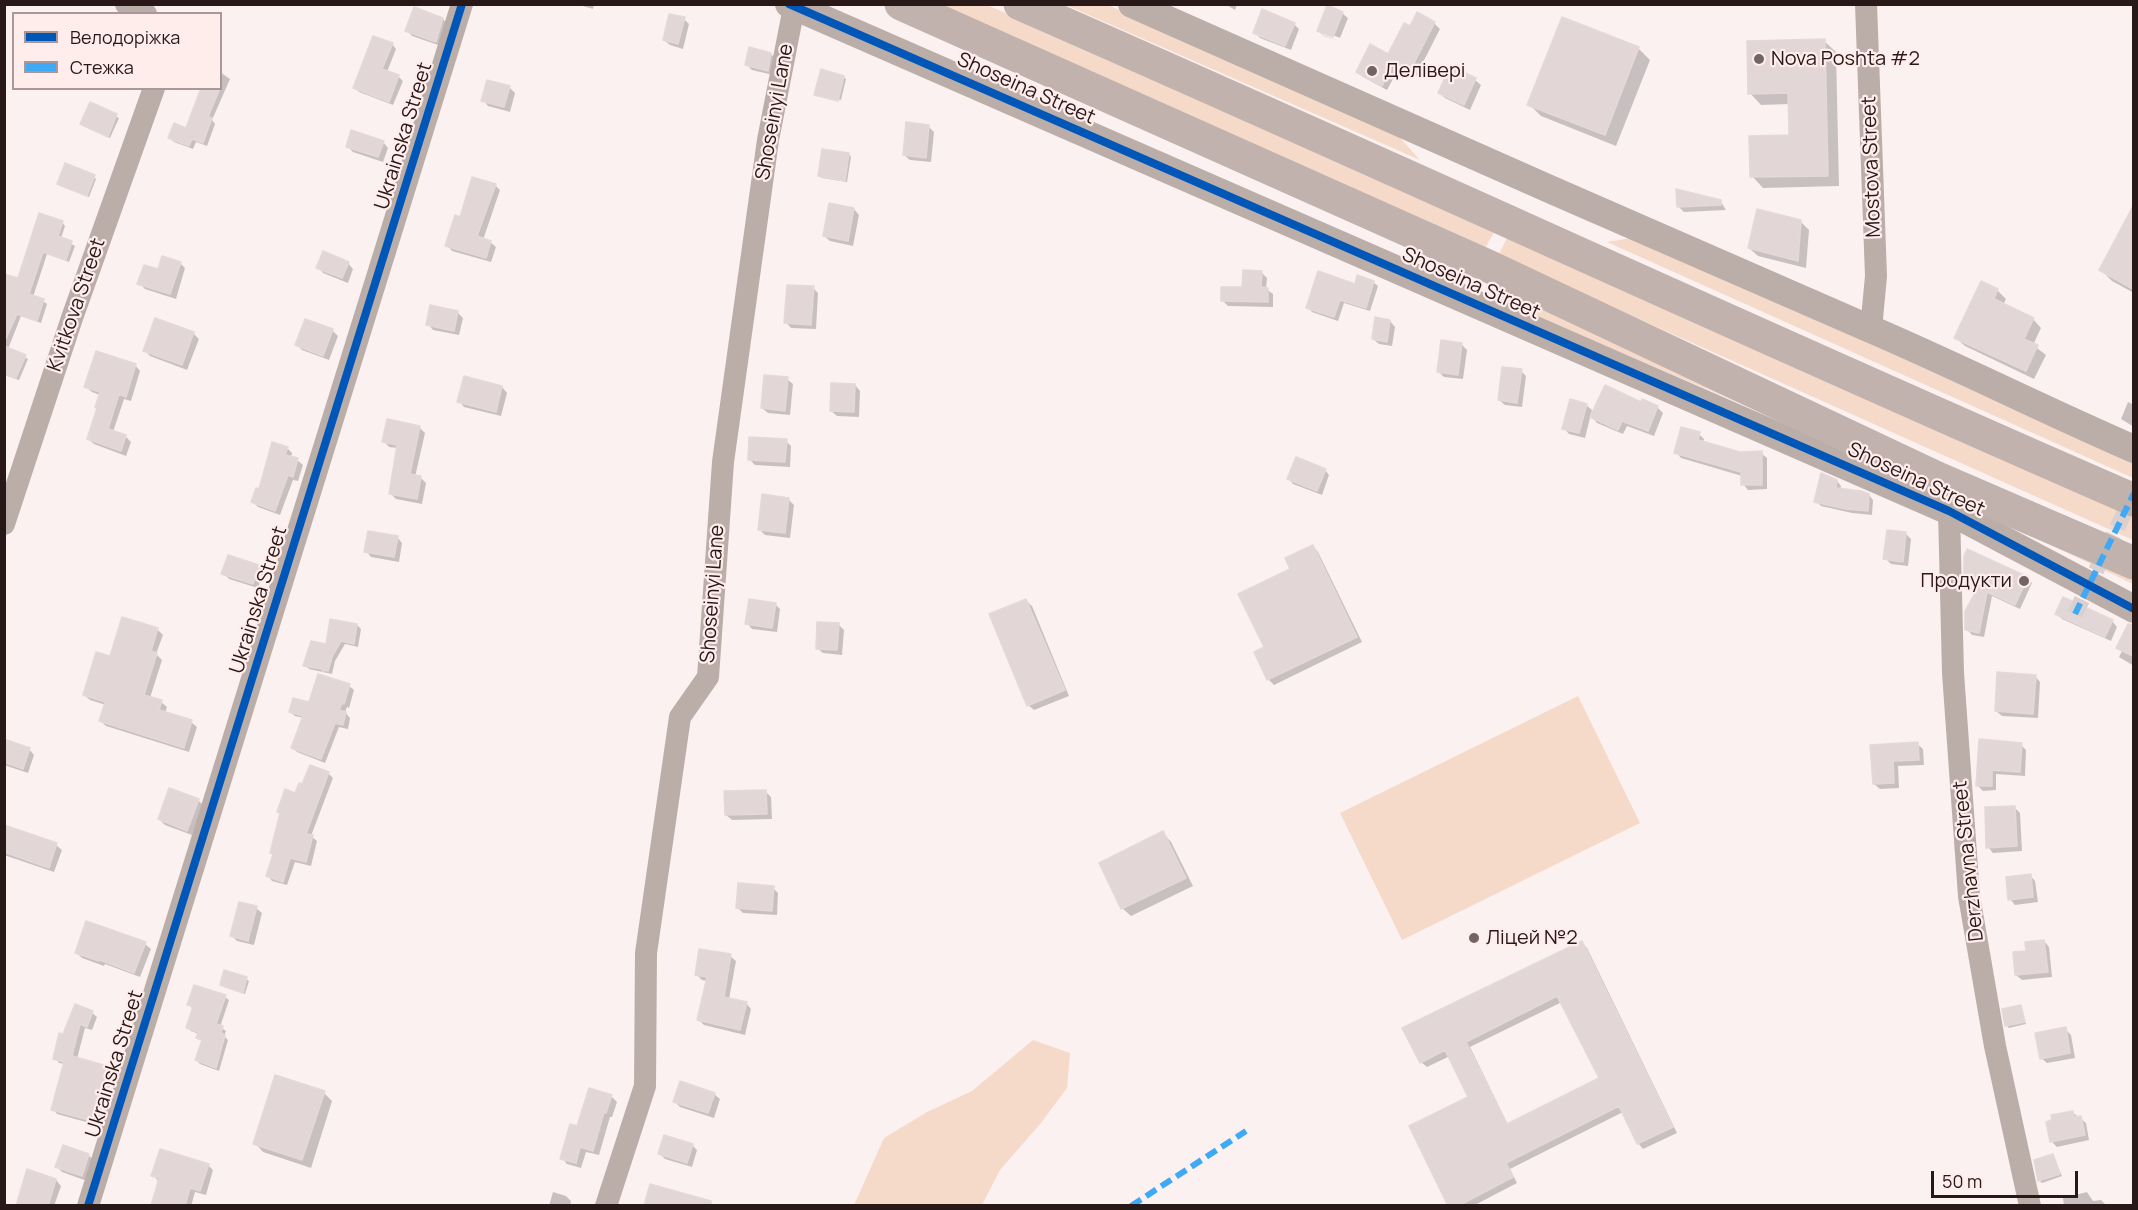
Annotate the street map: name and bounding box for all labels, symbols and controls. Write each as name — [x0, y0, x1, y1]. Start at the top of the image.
legend — [12, 12, 222, 90]
text: Велодоріжка — [70, 25, 180, 49]
street label: Shoseinyi Lane — [751, 42, 799, 182]
place label: Nova Poshta #2 — [1771, 47, 1920, 71]
street label: Shoseina Street — [953, 48, 1099, 130]
marker: Nova Poshta #2 — [1752, 52, 1766, 66]
text: Стежка — [70, 55, 134, 79]
street label: Ukrainska Street — [370, 59, 438, 213]
place label: Делівері — [1384, 59, 1466, 83]
marker: Делівері — [1365, 64, 1379, 78]
street label: Mostova Street — [1858, 96, 1886, 238]
street label: Kvitkova Street — [43, 235, 111, 375]
street label: Shoseina Street — [1398, 243, 1544, 325]
street label: Shoseina Street — [1844, 438, 1988, 522]
street label: Ukrainska Street — [225, 523, 293, 677]
street label: Shoseinyi Lane — [696, 524, 730, 664]
place label: Продукти — [1921, 569, 2012, 593]
marker: Продукти — [2017, 574, 2031, 588]
street label: Derzhavna Street — [1949, 779, 1989, 943]
place label: Ліцей №2 — [1486, 926, 1578, 950]
marker: Ліцей №2 — [1467, 931, 1481, 945]
street label: Ukrainska Street — [81, 987, 149, 1141]
scale bar — [1934, 1159, 2081, 1197]
text: 50 m — [1942, 1169, 1982, 1193]

